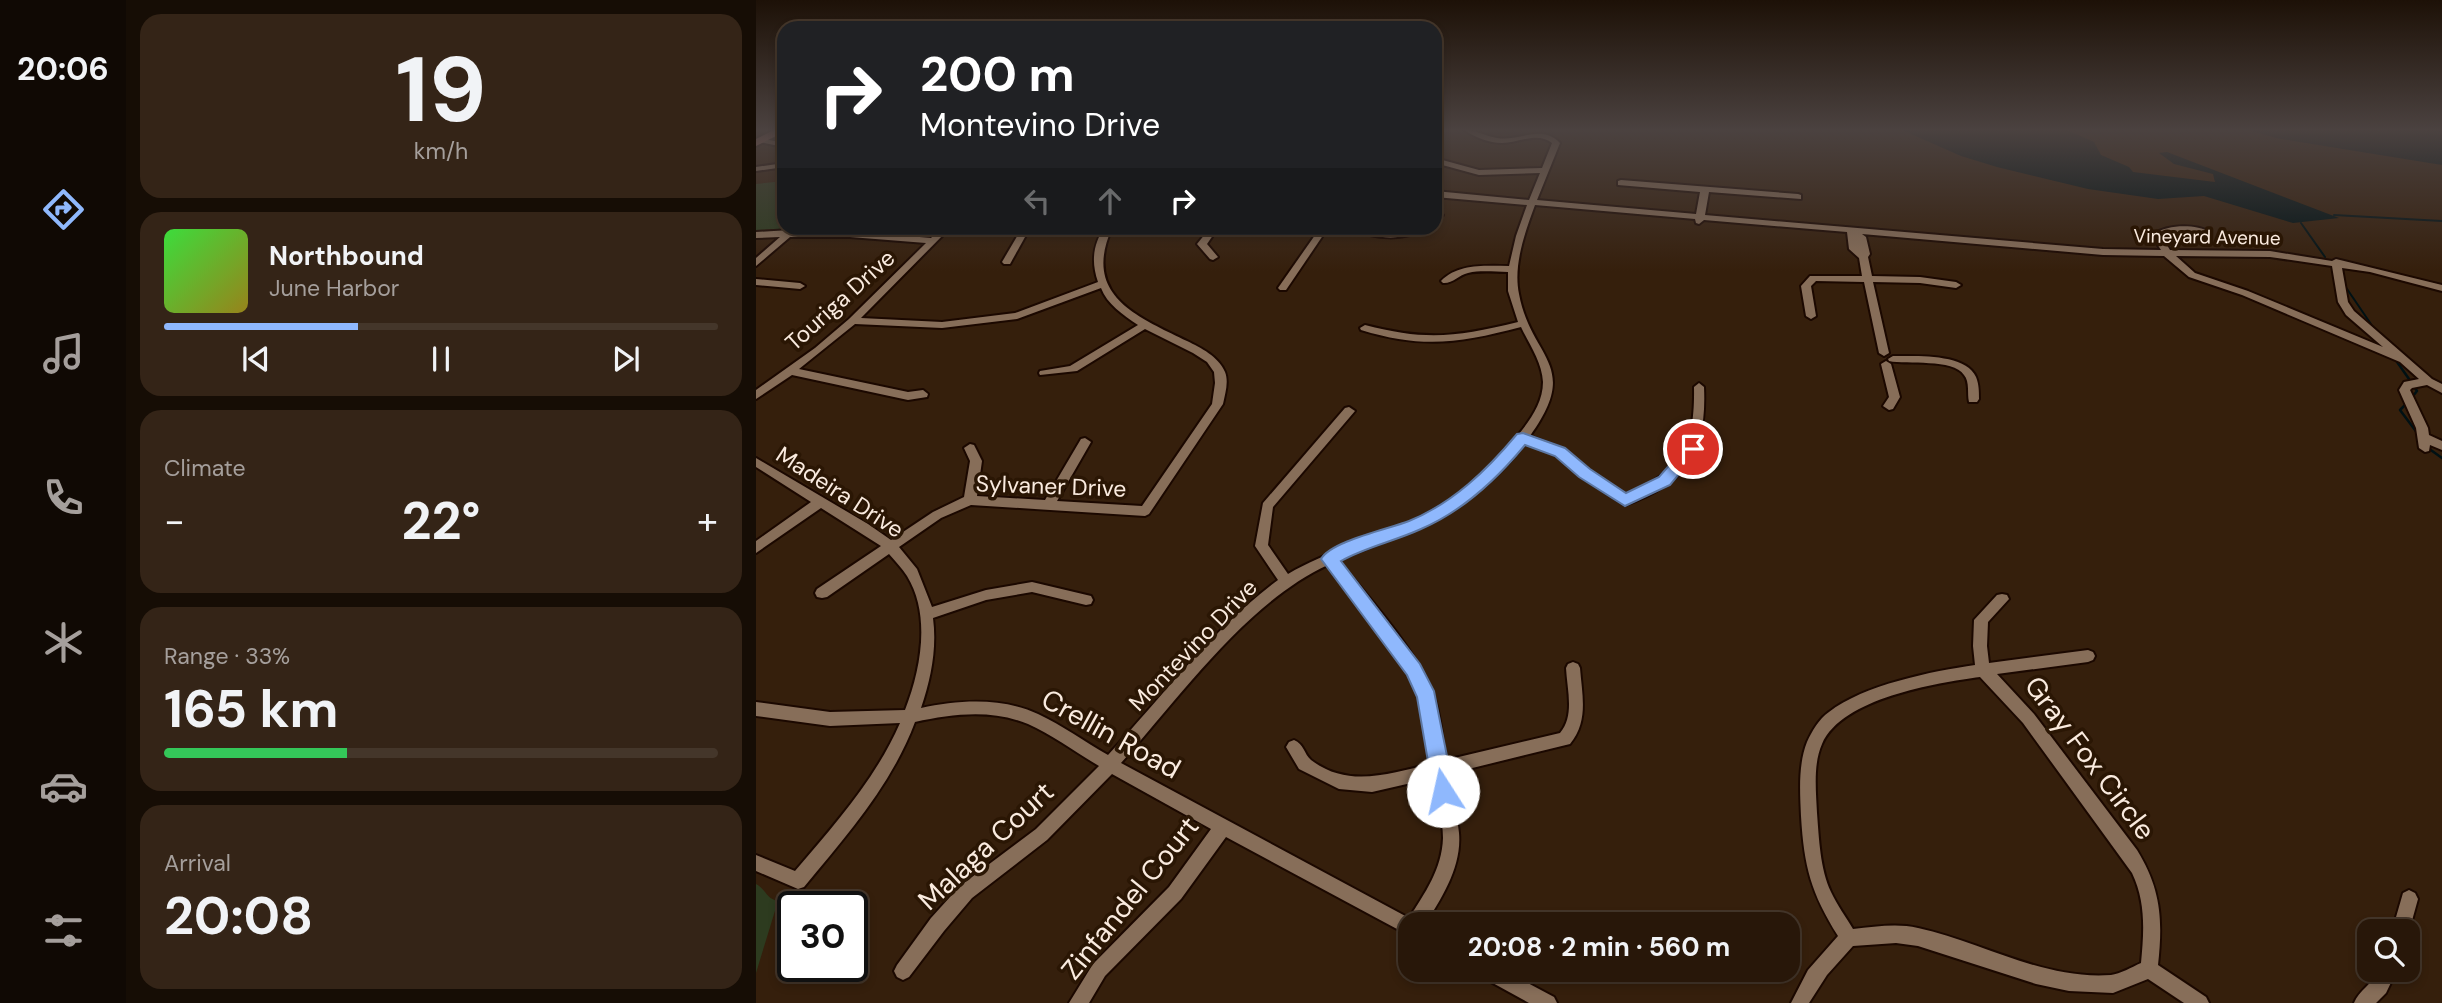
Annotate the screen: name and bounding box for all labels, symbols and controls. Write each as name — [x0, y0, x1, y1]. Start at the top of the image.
text: 19 — [396, 31, 486, 149]
text: 200 m — [920, 42, 1075, 106]
text: 20:06 — [17, 48, 109, 90]
icon: right — [805, 49, 896, 140]
text: Montevino Drive — [920, 104, 1160, 146]
text: km/h — [414, 136, 468, 166]
icon: left — [1018, 182, 1056, 220]
icon: ahead — [1091, 182, 1129, 220]
icon: right — [1164, 182, 1202, 220]
icon: directions — [39, 185, 88, 234]
street label: Vineyard Avenue — [2133, 223, 2281, 251]
text: Northbound — [269, 239, 424, 273]
street label: Touriga Drive — [779, 243, 901, 357]
text: June Harbor — [269, 273, 399, 303]
icon: music — [39, 329, 88, 378]
icon: previous — [237, 340, 275, 378]
icon: pause — [422, 340, 460, 378]
icon: next — [607, 340, 645, 378]
pin — [1663, 419, 1723, 479]
icon: arrive — [1674, 430, 1712, 468]
street label: Madeira Drive — [770, 440, 910, 544]
text: Climate — [164, 453, 246, 483]
street label: Sylvaner Drive — [975, 468, 1127, 504]
icon: phone — [39, 473, 88, 522]
text: 22° — [402, 487, 480, 555]
text: − — [164, 496, 185, 546]
text: + — [697, 496, 718, 546]
street label: Montevino Drive — [1122, 573, 1264, 717]
icon: climate — [39, 618, 88, 667]
text: Range · 33% — [164, 641, 290, 671]
street label: Gray Fox Circle — [2016, 669, 2164, 847]
text: 165 km — [164, 675, 338, 743]
street label: Crellin Road — [1035, 681, 1187, 787]
position arrow — [1406, 754, 1480, 828]
icon: car — [39, 762, 88, 811]
street label: Malaga Court — [910, 774, 1062, 918]
street label: Zinfandel Court — [1053, 809, 1207, 987]
text: Arrival — [164, 848, 231, 878]
text: 20:08 — [164, 882, 313, 950]
speed limit sign: 30 — [777, 891, 868, 982]
icon: filters — [39, 906, 88, 955]
map controls — [2357, 919, 2420, 982]
button: search — [2357, 919, 2420, 982]
text: 20:08 · 2 min · 560 m — [1468, 930, 1730, 964]

